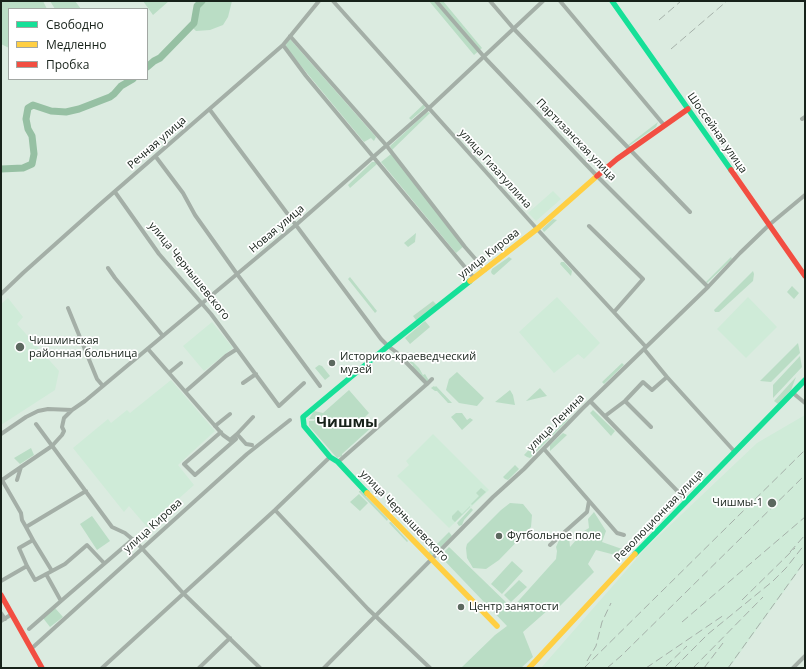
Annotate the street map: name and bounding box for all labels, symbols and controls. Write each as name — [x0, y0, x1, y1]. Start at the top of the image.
legend — [8, 8, 148, 80]
text: Свободно — [46, 16, 104, 33]
text: Медленно — [46, 36, 106, 53]
text: Пробка — [46, 56, 89, 73]
street label: Шоссейная улица — [684, 90, 750, 176]
street label: Партизанская улица — [533, 96, 619, 184]
street label: Речная улица — [125, 114, 189, 172]
street label: улица Гизатуллина — [456, 127, 534, 211]
street label: Новая улица — [247, 202, 307, 256]
street label: улица Чернышевского — [146, 220, 232, 322]
street label: улица Кирова — [456, 226, 522, 282]
place label: Чишминская районная больница — [29, 334, 137, 360]
marker: Чишминская районная больница — [14, 341, 26, 353]
place label: Историко-краеведческий музей — [340, 350, 476, 376]
marker: Историко-краеведческий музей — [327, 358, 337, 368]
street label: улица Ленина — [525, 392, 587, 454]
district label: Чишмы — [316, 414, 378, 432]
street label: Революционная улица — [612, 467, 706, 565]
street label: улица Чернышевского — [357, 468, 451, 564]
street label: улица Кирова — [121, 496, 185, 556]
place label: Чишмы-1 — [712, 496, 763, 510]
marker: Чишмы-1 — [766, 497, 778, 509]
place label: Футбольное поле — [507, 529, 601, 543]
marker: Футбольное поле — [494, 531, 504, 541]
place label: Центр занятости — [469, 600, 559, 614]
marker: Центр занятости — [456, 602, 466, 612]

